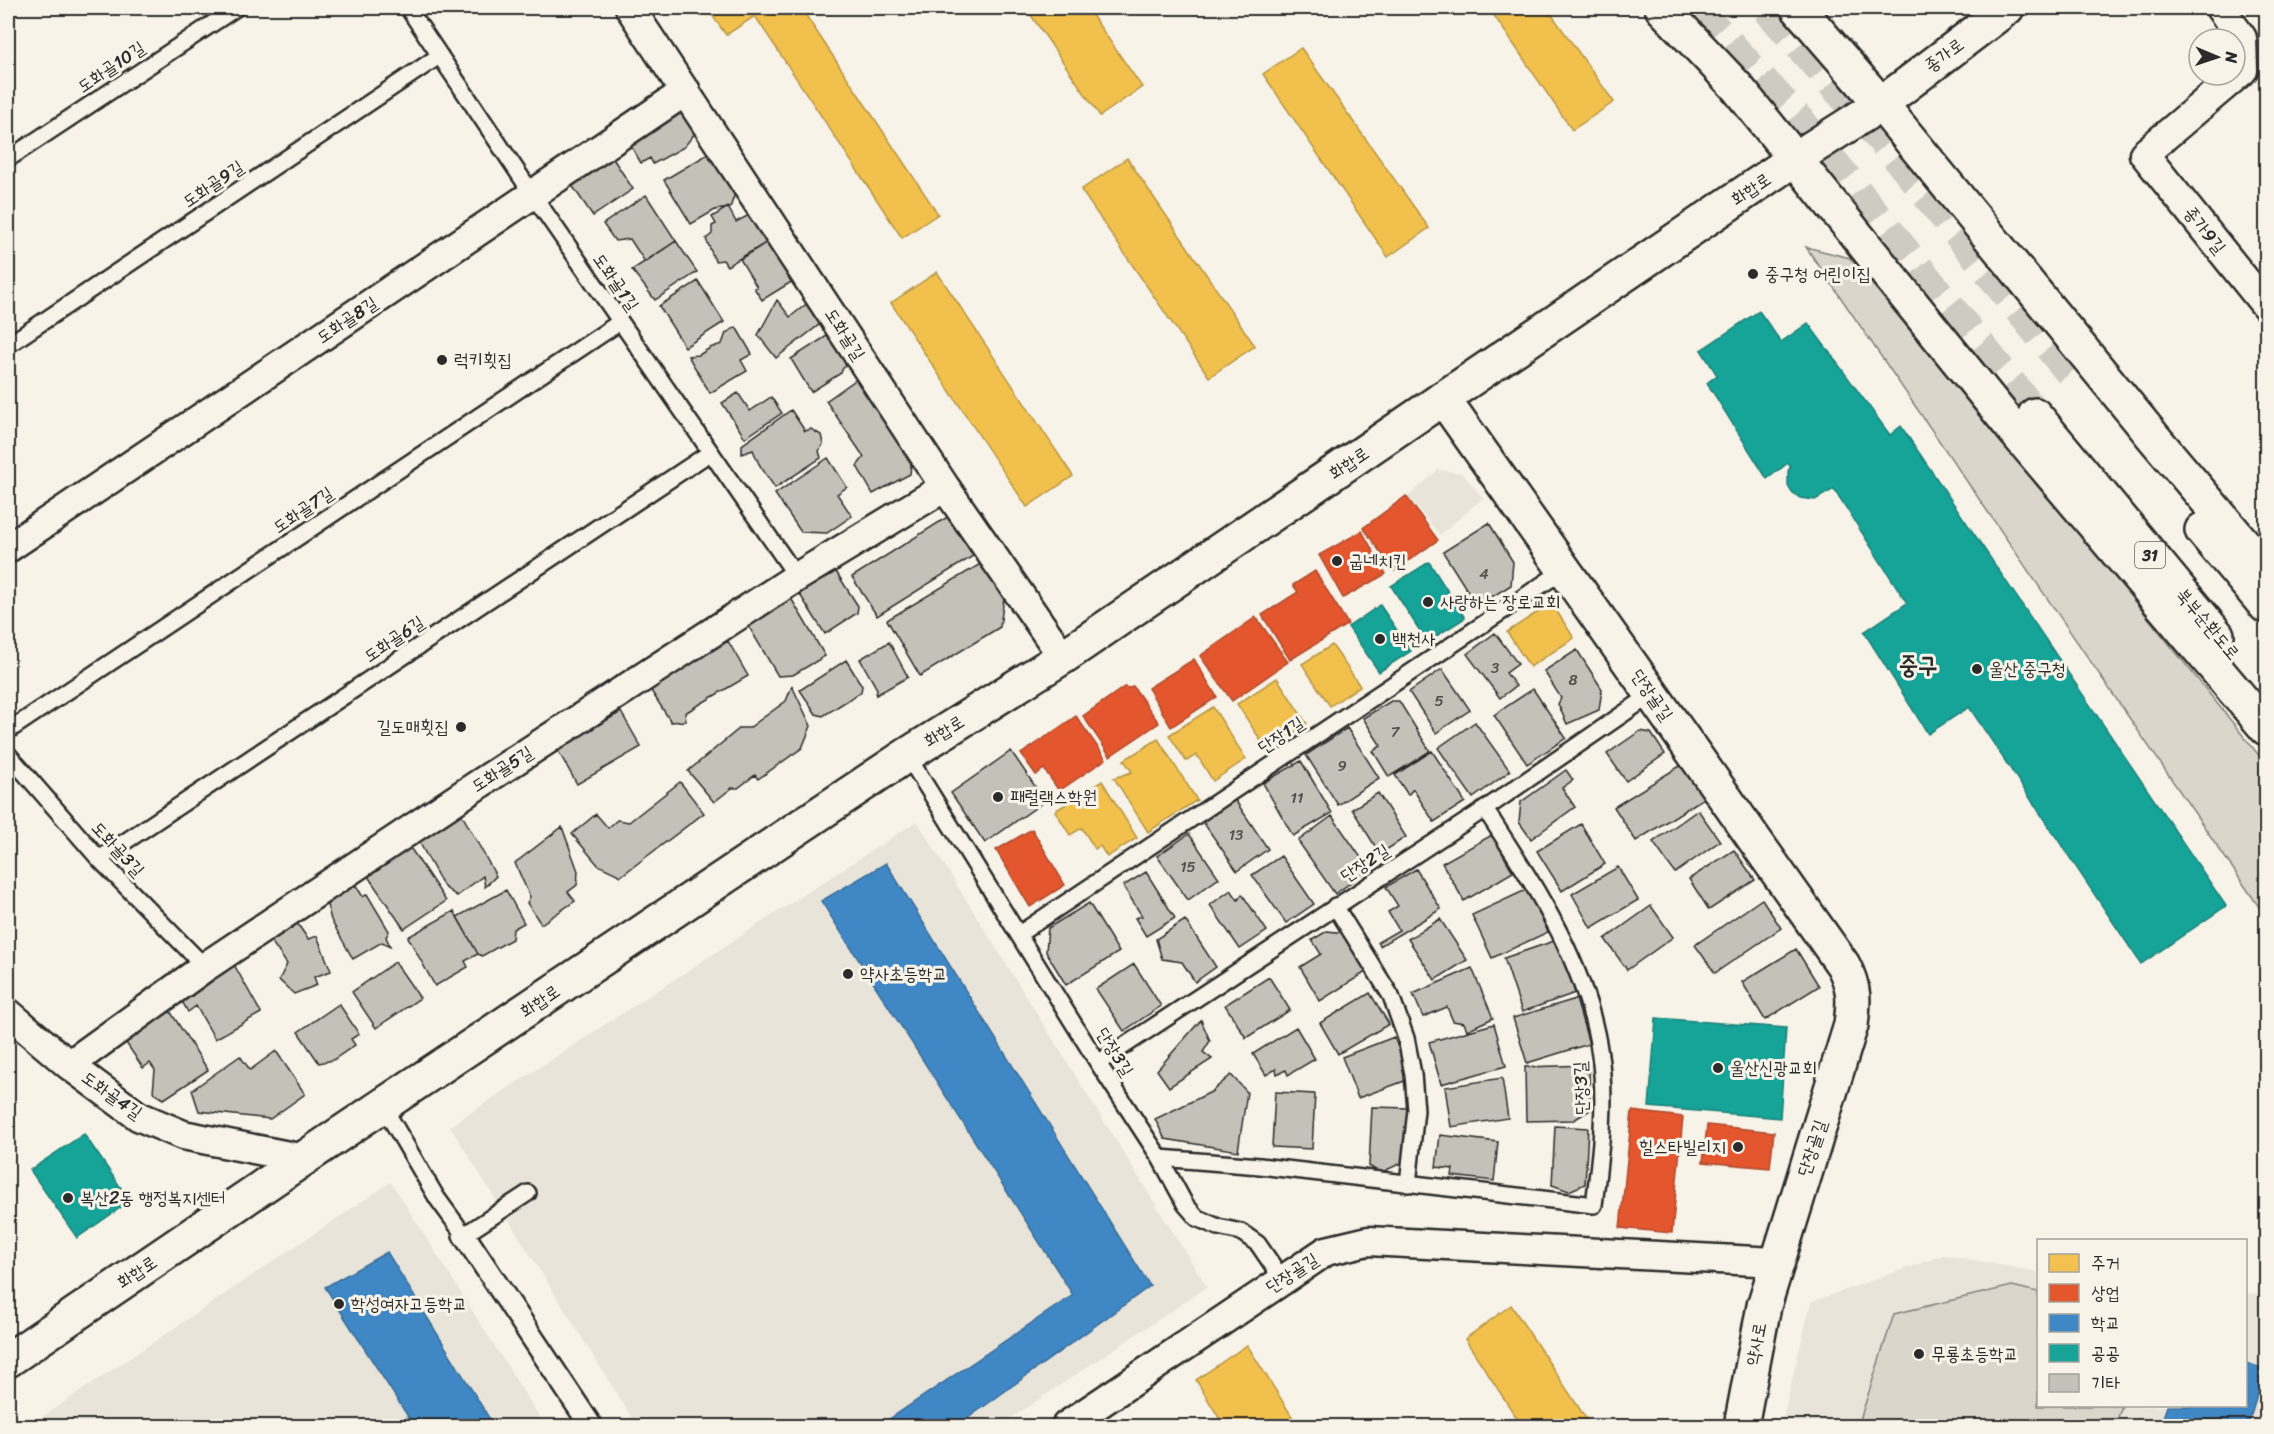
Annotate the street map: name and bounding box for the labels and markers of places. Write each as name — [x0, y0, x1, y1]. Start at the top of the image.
place label: 중구청 어린이집 — [1765, 258, 1871, 290]
marker: 중구청 어린이집 — [1746, 267, 1760, 281]
place label: 럭키횟집 — [454, 344, 512, 376]
marker: 럭키횟집 — [435, 353, 449, 367]
place label: 굽네치킨 — [1349, 545, 1407, 577]
marker: 굽네치킨 — [1330, 554, 1344, 568]
place label: 사랑하는 장로교회 — [1440, 586, 1561, 618]
marker: 사랑하는 장로교회 — [1421, 595, 1435, 609]
place label: 백천사 — [1392, 623, 1436, 655]
marker: 백천사 — [1373, 632, 1387, 646]
place label: 울산 중구청 — [1989, 653, 2066, 685]
marker: 울산 중구청 — [1970, 662, 1984, 676]
place label: 길도매횟집 — [377, 711, 449, 743]
marker: 길도매횟집 — [454, 720, 468, 734]
place label: 패럴랙스학원 — [1010, 781, 1097, 813]
marker: 패럴랙스학원 — [991, 790, 1005, 804]
place label: 약사초등학교 — [860, 958, 947, 990]
marker: 약사초등학교 — [841, 967, 855, 981]
place label: 울산신광교회 — [1730, 1052, 1817, 1084]
marker: 울산신광교회 — [1711, 1061, 1725, 1075]
place label: 힐스타빌리지 — [1639, 1131, 1726, 1163]
marker: 힐스타빌리지 — [1731, 1140, 1745, 1154]
place label: 복산2동 행정복지센터 — [80, 1182, 225, 1214]
marker: 복산2동 행정복지센터 — [61, 1191, 75, 1205]
place label: 학성여자고등학교 — [351, 1288, 467, 1320]
marker: 학성여자고등학교 — [332, 1297, 346, 1311]
place label: 무룡초등학교 — [1931, 1338, 2018, 1370]
marker: 무룡초등학교 — [1912, 1347, 1926, 1361]

